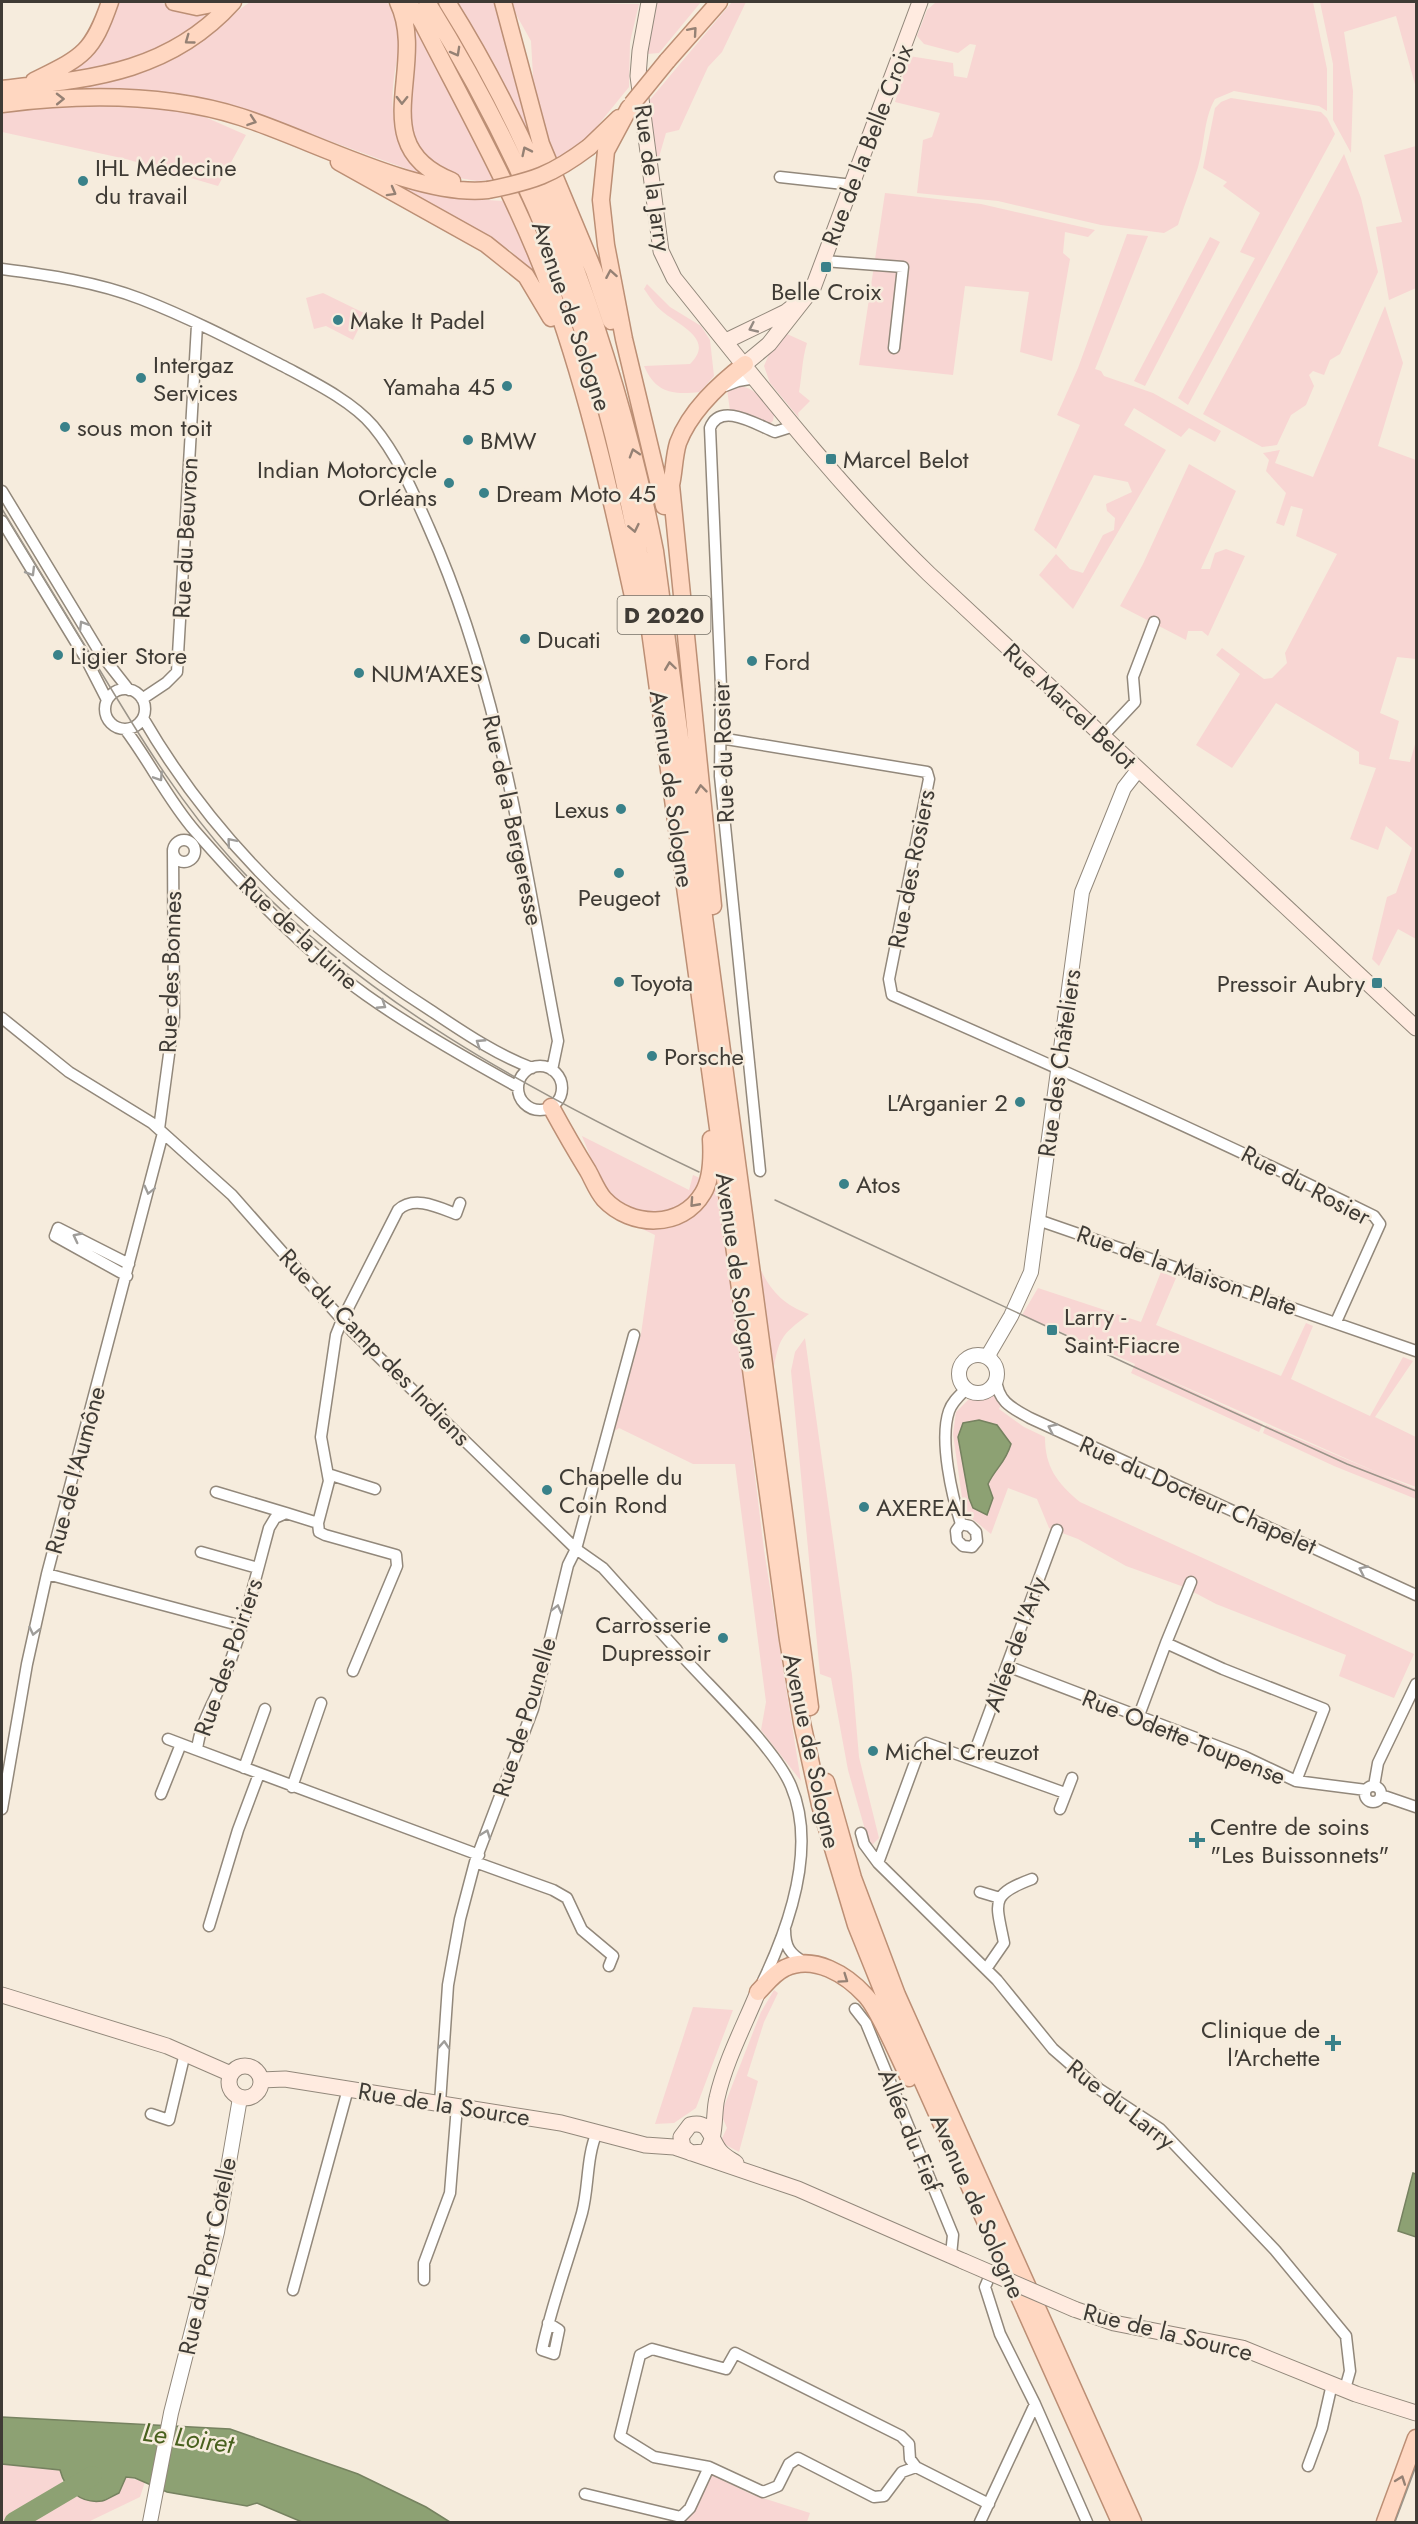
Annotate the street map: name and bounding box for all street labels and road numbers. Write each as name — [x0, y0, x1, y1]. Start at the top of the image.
street label: Rue de la Belle Croix — [812, 38, 922, 251]
street label: Rue de la Jarry — [625, 102, 681, 254]
street label: Avenue de Sologne — [523, 216, 621, 416]
street label: Rue du Beuvron — [163, 456, 207, 620]
road number: D 2020 — [618, 596, 710, 634]
street label: Rue Marcel Belot — [995, 635, 1145, 777]
street label: Rue du Rosier — [703, 680, 743, 824]
street label: Avenue de Sologne — [641, 688, 703, 890]
street label: Rue de la Bergeresse — [474, 711, 552, 929]
street label: Rue des Rosiers — [878, 787, 944, 951]
street label: Rue de la Juine — [231, 868, 367, 998]
street label: Rue des Bonnes — [150, 890, 190, 1054]
street label: Rue des Châteliers — [1028, 967, 1090, 1159]
street label: Rue du Rosier — [1235, 1136, 1378, 1234]
street label: Avenue de Sologne — [707, 1170, 769, 1372]
street label: Rue de la Maison Plate — [1072, 1216, 1302, 1324]
street label: Rue du Camp des Indiens — [271, 1240, 479, 1454]
street label: Rue de l'Aumône — [36, 1382, 114, 1558]
street label: Rue du Docteur Chapelet — [1074, 1427, 1322, 1563]
street label: Allée de l'Arly — [974, 1571, 1056, 1716]
street label: Rue des Poiriers — [185, 1573, 271, 1741]
street label: Rue de Pounelle — [483, 1633, 565, 1801]
street label: Avenue de Sologne — [774, 1650, 850, 1852]
street label: Rue Odette Toupense — [1077, 1680, 1291, 1794]
street label: Rue du Larry — [1059, 2050, 1183, 2158]
street label: Allée du Fief — [869, 2063, 951, 2198]
street label: Rue de la Source — [355, 2073, 533, 2135]
street label: Avenue de Sologne — [922, 2108, 1034, 2304]
street label: Rue du Pont Cotelle — [169, 2154, 245, 2358]
street label: Rue de la Source — [1080, 2294, 1256, 2370]

